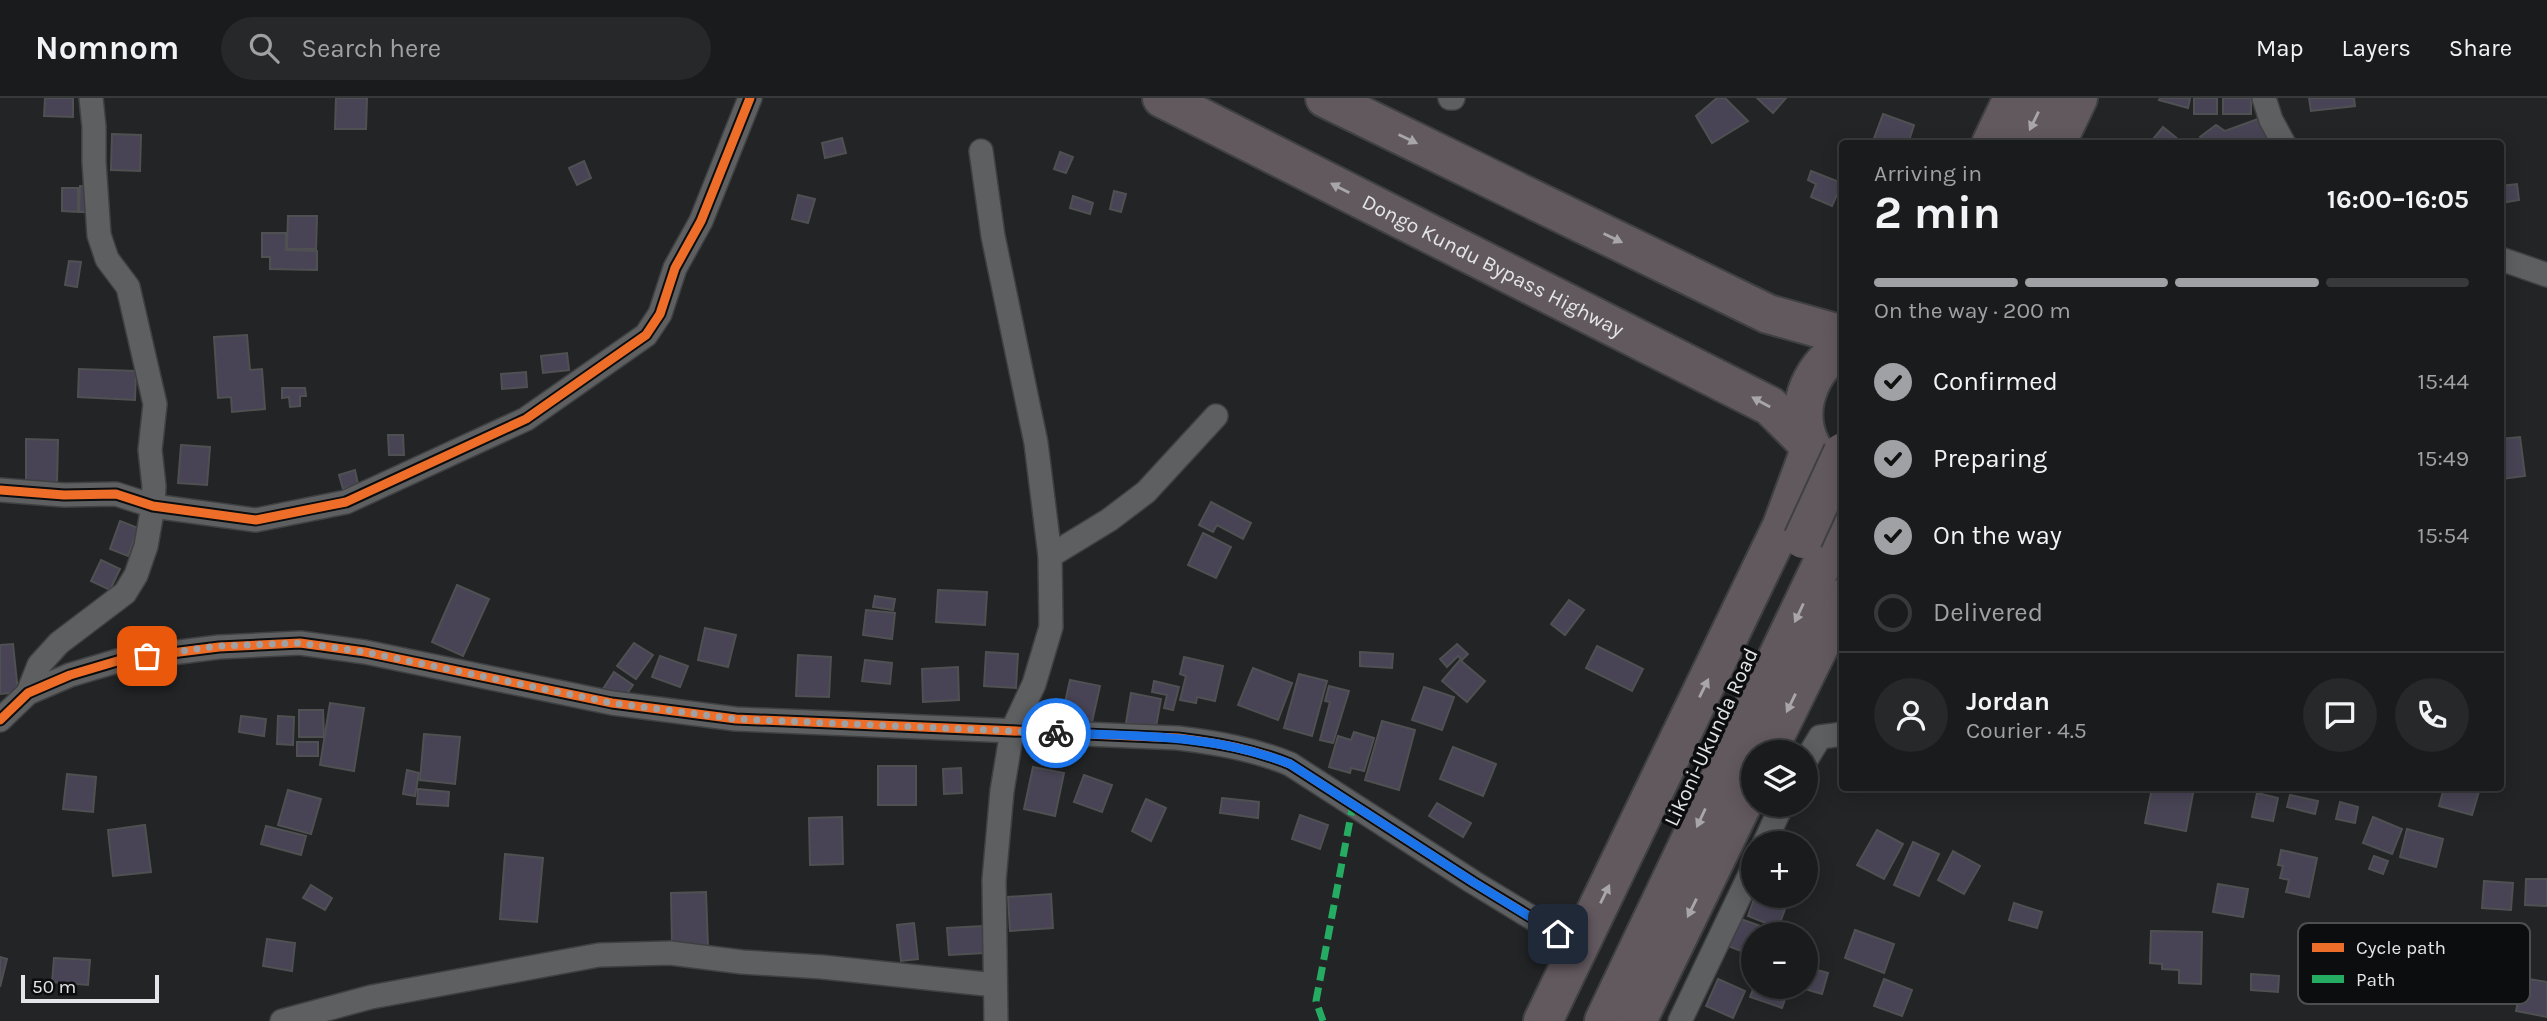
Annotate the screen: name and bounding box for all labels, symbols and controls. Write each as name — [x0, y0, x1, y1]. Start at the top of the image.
search box — [221, 17, 711, 80]
text: Nomnom — [35, 29, 179, 67]
icon: search — [245, 29, 283, 67]
text: Search here — [301, 33, 441, 64]
text: Map — [2256, 34, 2304, 62]
text: Layers — [2342, 34, 2411, 62]
text: Share — [2449, 34, 2512, 62]
one-way arrow — [2029, 111, 2040, 131]
one-way arrow — [1398, 133, 1418, 144]
text: Arriving in — [1874, 160, 1982, 187]
one-way arrow — [1330, 182, 1350, 193]
text: 16:00–16:05 — [2327, 184, 2469, 215]
text: 2 min — [1874, 186, 2001, 240]
street label: Dongo Kundu Bypass Highway — [1358, 189, 1628, 342]
one-way arrow — [1603, 232, 1623, 244]
text: On the way · 200 m — [1874, 297, 2071, 324]
icon: check — [1874, 363, 1912, 401]
text: Confirmed — [1933, 366, 2058, 397]
text: 15:44 — [2417, 368, 2469, 395]
one-way arrow — [1751, 396, 1771, 408]
icon: check — [1874, 440, 1912, 478]
text: Preparing — [1933, 443, 2047, 474]
text: 15:49 — [2417, 445, 2469, 472]
icon: check — [1874, 517, 1912, 555]
text: On the way — [1933, 520, 2062, 551]
text: 15:54 — [2417, 522, 2469, 549]
text: Delivered — [1933, 597, 2043, 628]
one-way arrow — [1793, 603, 1804, 623]
pin — [117, 626, 177, 686]
icon: bag — [128, 637, 166, 675]
street label: Likoni-Ukunda Road — [1659, 644, 1763, 830]
one-way arrow — [1698, 678, 1709, 698]
button: person — [1874, 678, 1948, 752]
button: chat — [2303, 678, 2377, 752]
button: phone — [2395, 678, 2469, 752]
text: Jordan — [1966, 686, 2050, 717]
one-way arrow — [1785, 693, 1797, 713]
courier — [1021, 698, 1091, 768]
icon: bike — [1037, 714, 1075, 752]
text: Courier · 4.5 — [1966, 717, 2087, 744]
map controls — [1741, 740, 1818, 999]
button: layers — [1741, 740, 1818, 817]
one-way arrow — [1695, 808, 1706, 828]
button: + — [1741, 831, 1818, 908]
one-way arrow — [1600, 883, 1611, 904]
one-way arrow — [1686, 897, 1697, 918]
pin — [1528, 904, 1588, 964]
icon: home — [1539, 915, 1577, 953]
button: − — [1741, 922, 1818, 999]
legend — [2298, 923, 2530, 1004]
text: Cycle path — [2356, 937, 2446, 959]
text: Path — [2356, 969, 2396, 991]
scale bar — [21, 972, 159, 1004]
text: 50 m — [32, 976, 76, 998]

